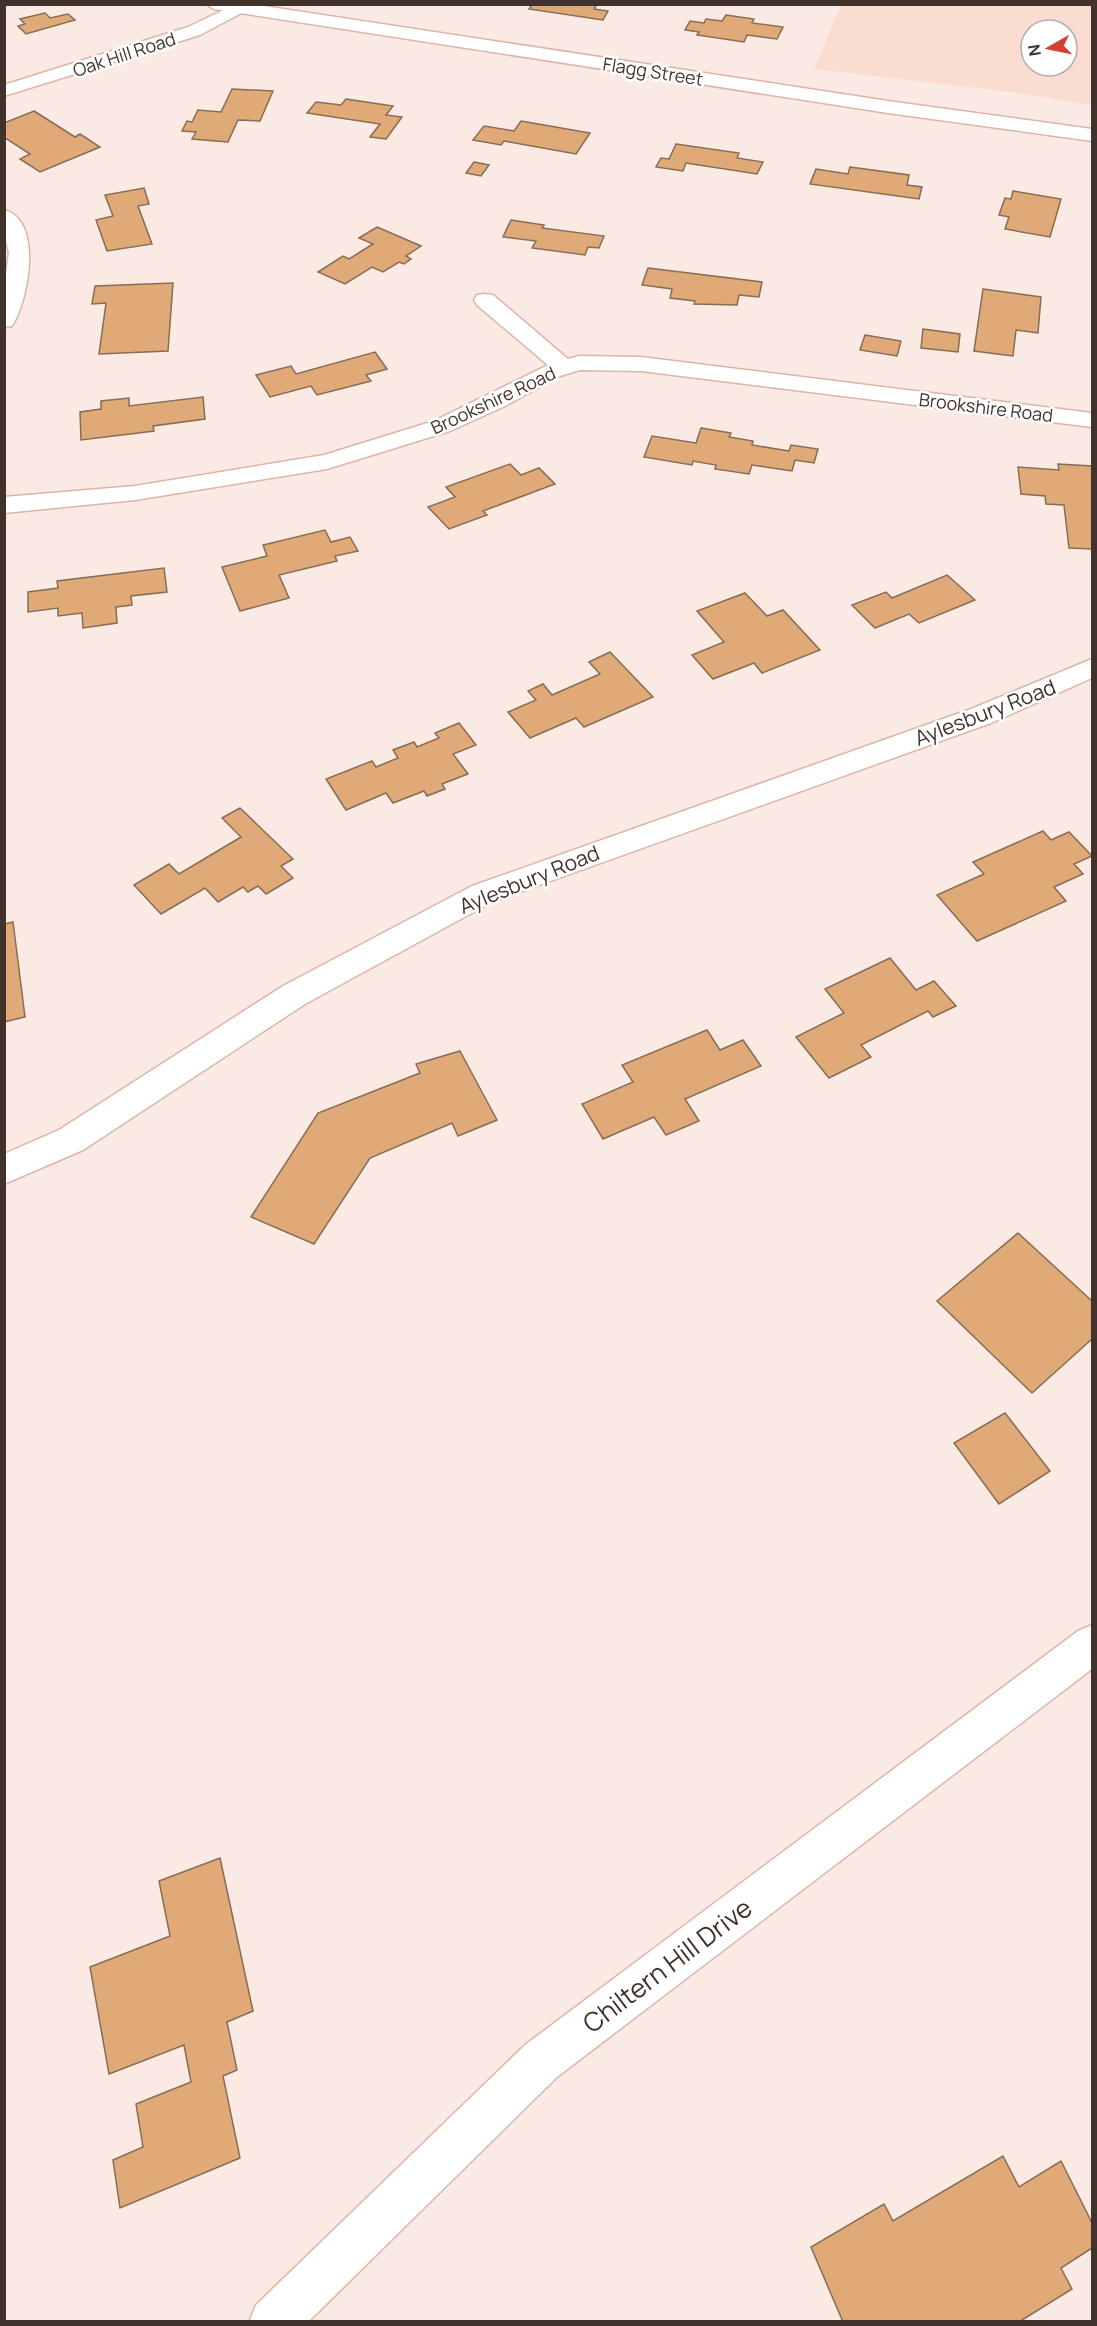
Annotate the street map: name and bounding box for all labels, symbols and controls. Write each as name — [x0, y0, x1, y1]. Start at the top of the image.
north arrow — [1019, 18, 1079, 78]
street label: Oak Hill Road — [70, 26, 178, 82]
text: N — [1022, 43, 1046, 58]
street label: Flagg Street — [601, 51, 705, 91]
street label: Brookshire Road — [427, 361, 559, 439]
street label: Brookshire Road — [918, 387, 1054, 427]
street label: Aylesbury Road — [910, 672, 1060, 752]
street label: Aylesbury Road — [455, 838, 603, 920]
street label: Chiltern Hill Drive — [575, 1889, 759, 2041]

